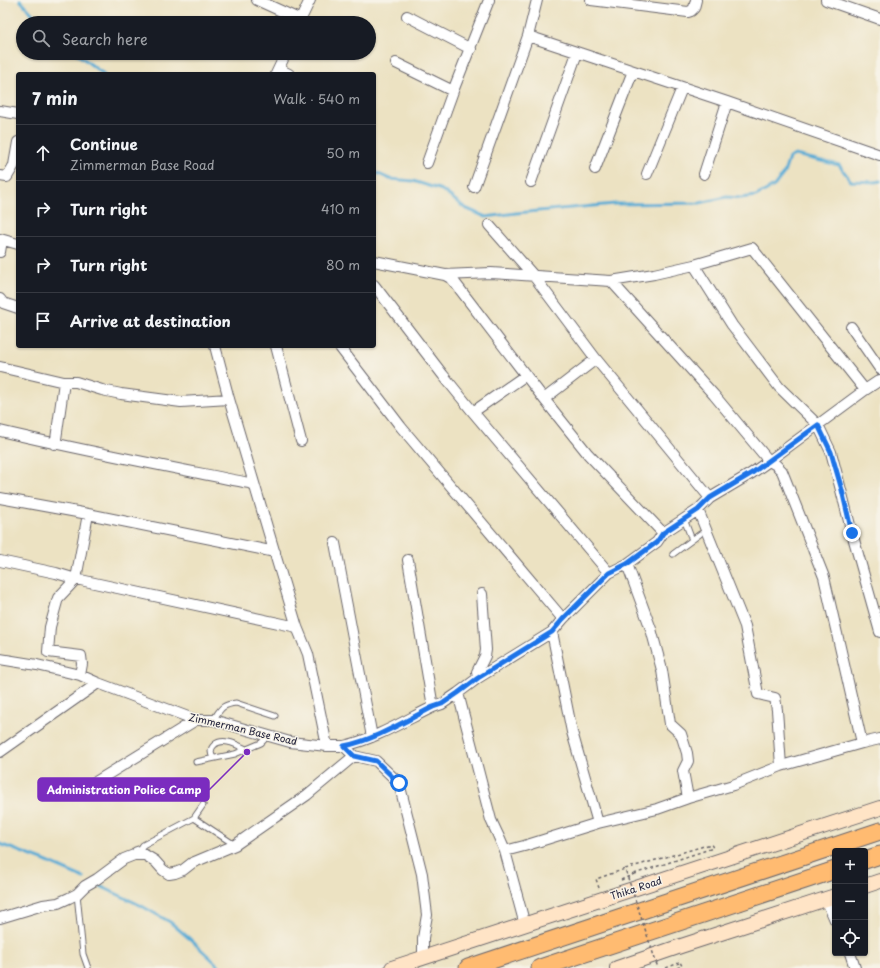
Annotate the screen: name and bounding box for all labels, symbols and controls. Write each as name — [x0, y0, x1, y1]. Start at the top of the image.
search box — [16, 16, 376, 60]
icon: search — [30, 27, 52, 49]
text: Search here — [62, 27, 148, 50]
text: 7 min — [32, 85, 78, 111]
text: Walk · 540 m — [273, 89, 360, 108]
text: Continue — [70, 132, 138, 155]
icon: ahead — [32, 142, 54, 164]
text: 50 m — [326, 143, 360, 162]
text: Zimmerman Base Road — [70, 155, 215, 174]
text: Turn right — [70, 197, 147, 220]
icon: right — [32, 198, 54, 220]
text: 410 m — [321, 199, 360, 218]
text: Turn right — [70, 253, 147, 276]
icon: right — [32, 254, 54, 276]
text: 80 m — [326, 255, 360, 274]
text: Arrive at destination — [70, 309, 231, 332]
icon: arrive — [32, 310, 54, 332]
route end — [843, 524, 861, 542]
street label: Zimmerman Base Road — [187, 709, 299, 748]
route start — [390, 774, 408, 792]
callout: Administration Police Camp — [38, 778, 209, 801]
text: Administration Police Camp — [46, 781, 201, 798]
map controls — [832, 848, 868, 956]
button: + — [832, 848, 868, 884]
street label: Thika Road — [608, 872, 664, 903]
button: − — [832, 884, 868, 920]
button: locate — [832, 920, 868, 956]

